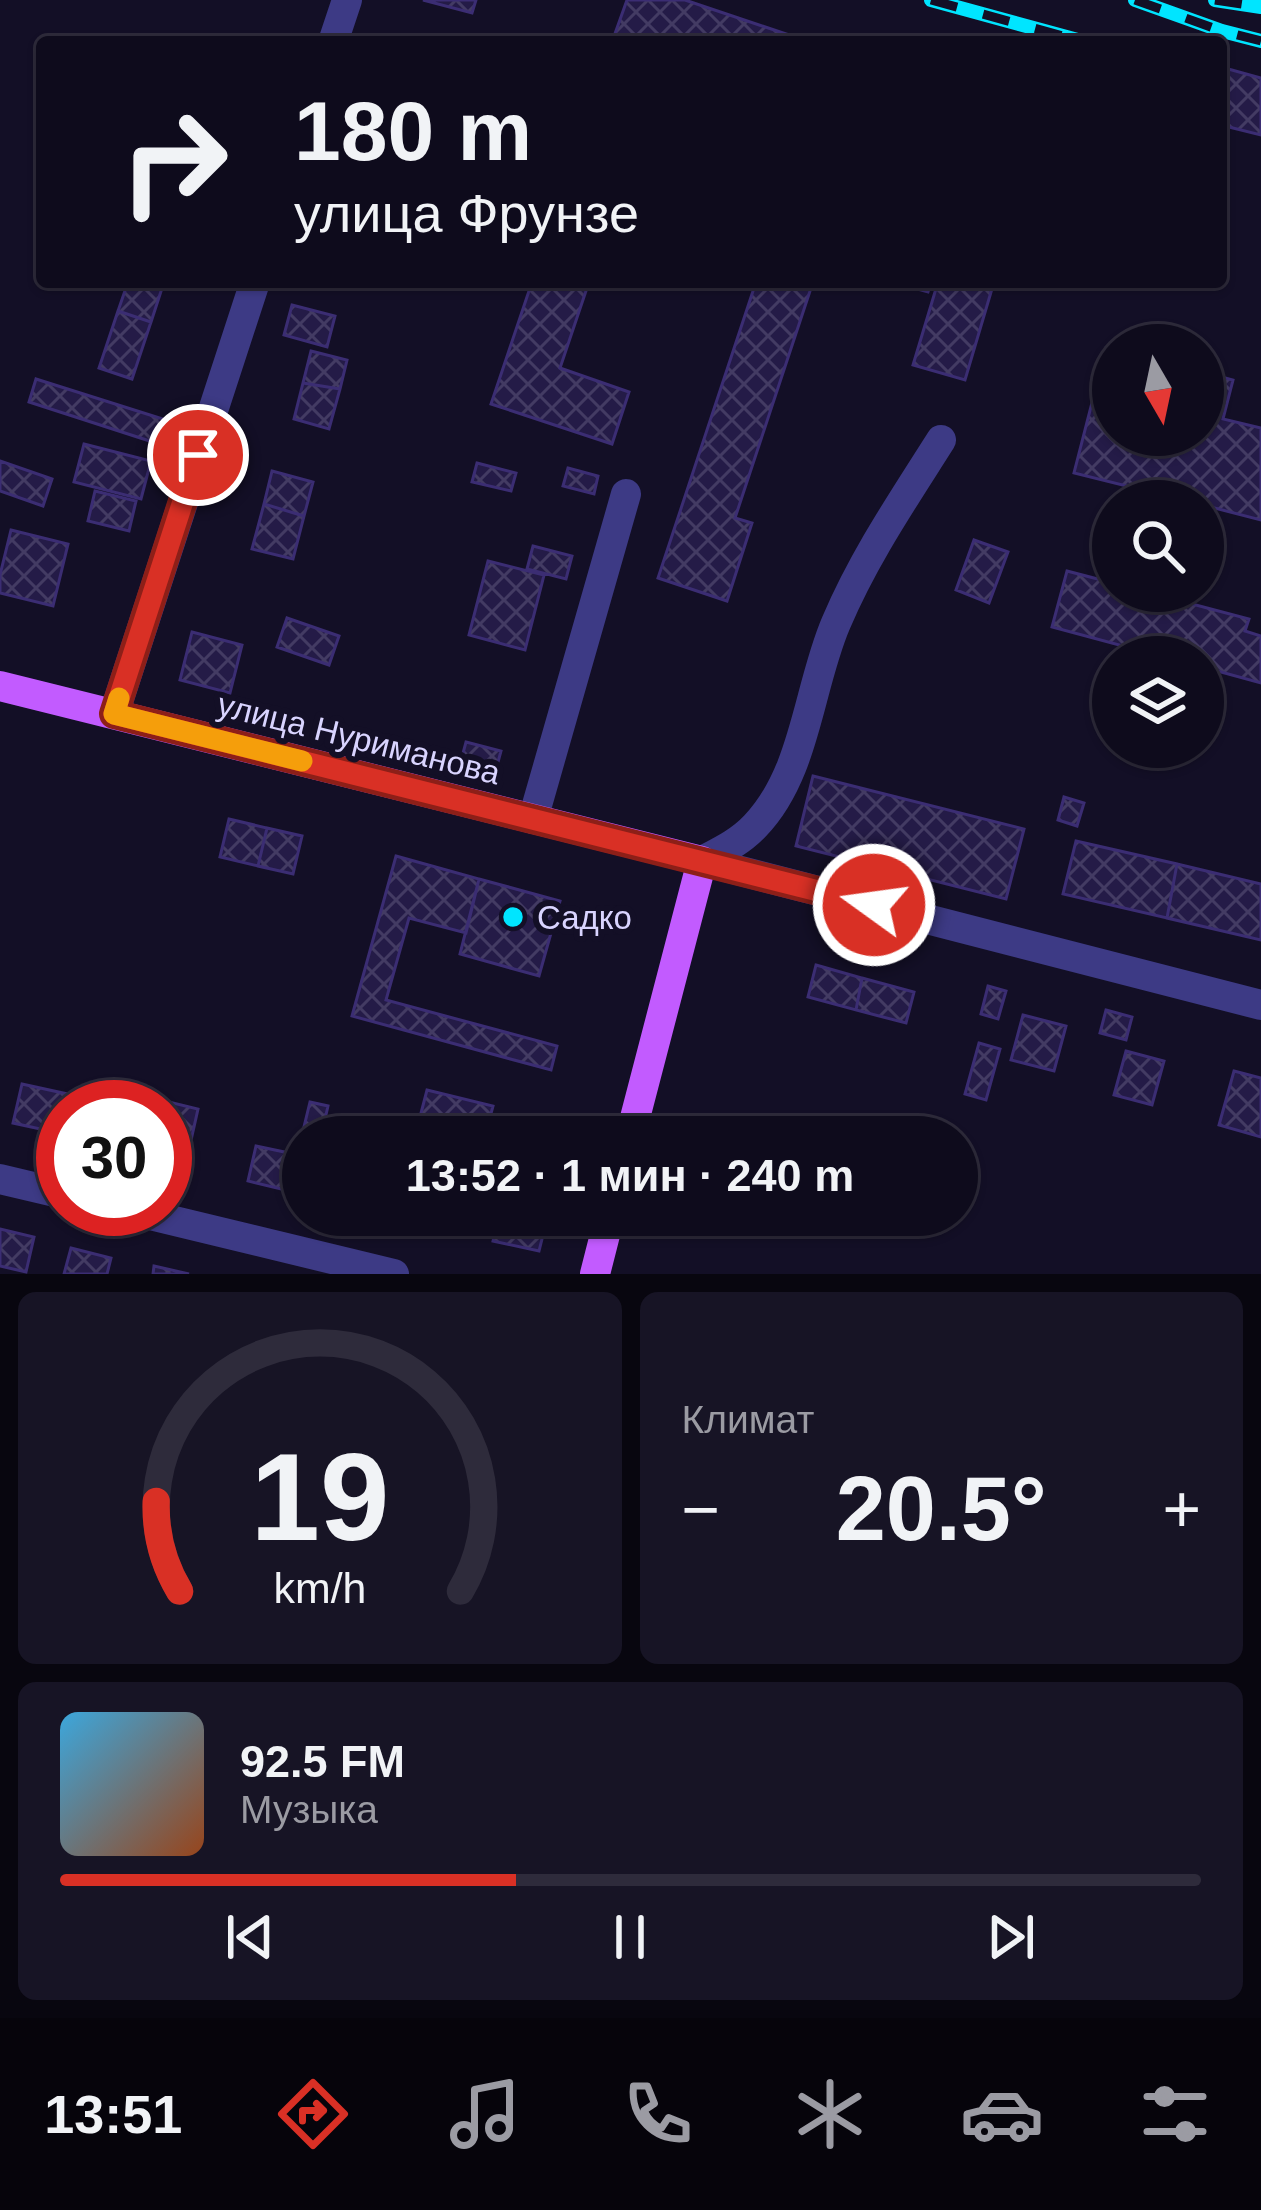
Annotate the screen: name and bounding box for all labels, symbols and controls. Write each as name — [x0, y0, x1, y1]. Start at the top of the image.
icon: right — [96, 84, 252, 240]
text: 180 m — [294, 84, 532, 178]
text: улица Фрунзе — [294, 183, 639, 243]
north arrow — [1092, 324, 1224, 456]
map controls — [1092, 324, 1224, 768]
pin — [147, 404, 249, 506]
icon: arrive — [165, 422, 231, 488]
button: search — [1092, 480, 1224, 612]
button: layers — [1092, 636, 1224, 768]
street label: улица Нуриманова — [214, 685, 505, 792]
position arrow — [811, 842, 937, 968]
place label: Садко — [537, 899, 632, 936]
marker: Садко — [500, 904, 526, 930]
speed limit sign: 30 — [36, 1080, 192, 1236]
text: 13:52 · 1 мин · 240 m — [406, 1150, 854, 1201]
text: Климат — [682, 1398, 814, 1441]
text: 19 — [250, 1427, 389, 1566]
text: 20.5° — [836, 1459, 1047, 1559]
text: − — [682, 1472, 720, 1546]
text: + — [1162, 1472, 1201, 1546]
text: km/h — [273, 1564, 366, 1612]
text: 92.5 FM — [240, 1736, 405, 1787]
text: Музыка — [240, 1788, 378, 1831]
icon: previous — [217, 1904, 283, 1970]
icon: pause — [597, 1904, 663, 1970]
icon: next — [978, 1904, 1044, 1970]
icon: directions — [271, 2072, 355, 2156]
icon: music — [443, 2072, 527, 2156]
icon: phone — [616, 2072, 700, 2156]
icon: climate — [788, 2072, 872, 2156]
icon: car — [960, 2072, 1044, 2156]
icon: filters — [1133, 2072, 1217, 2156]
text: 13:51 — [44, 2084, 182, 2144]

